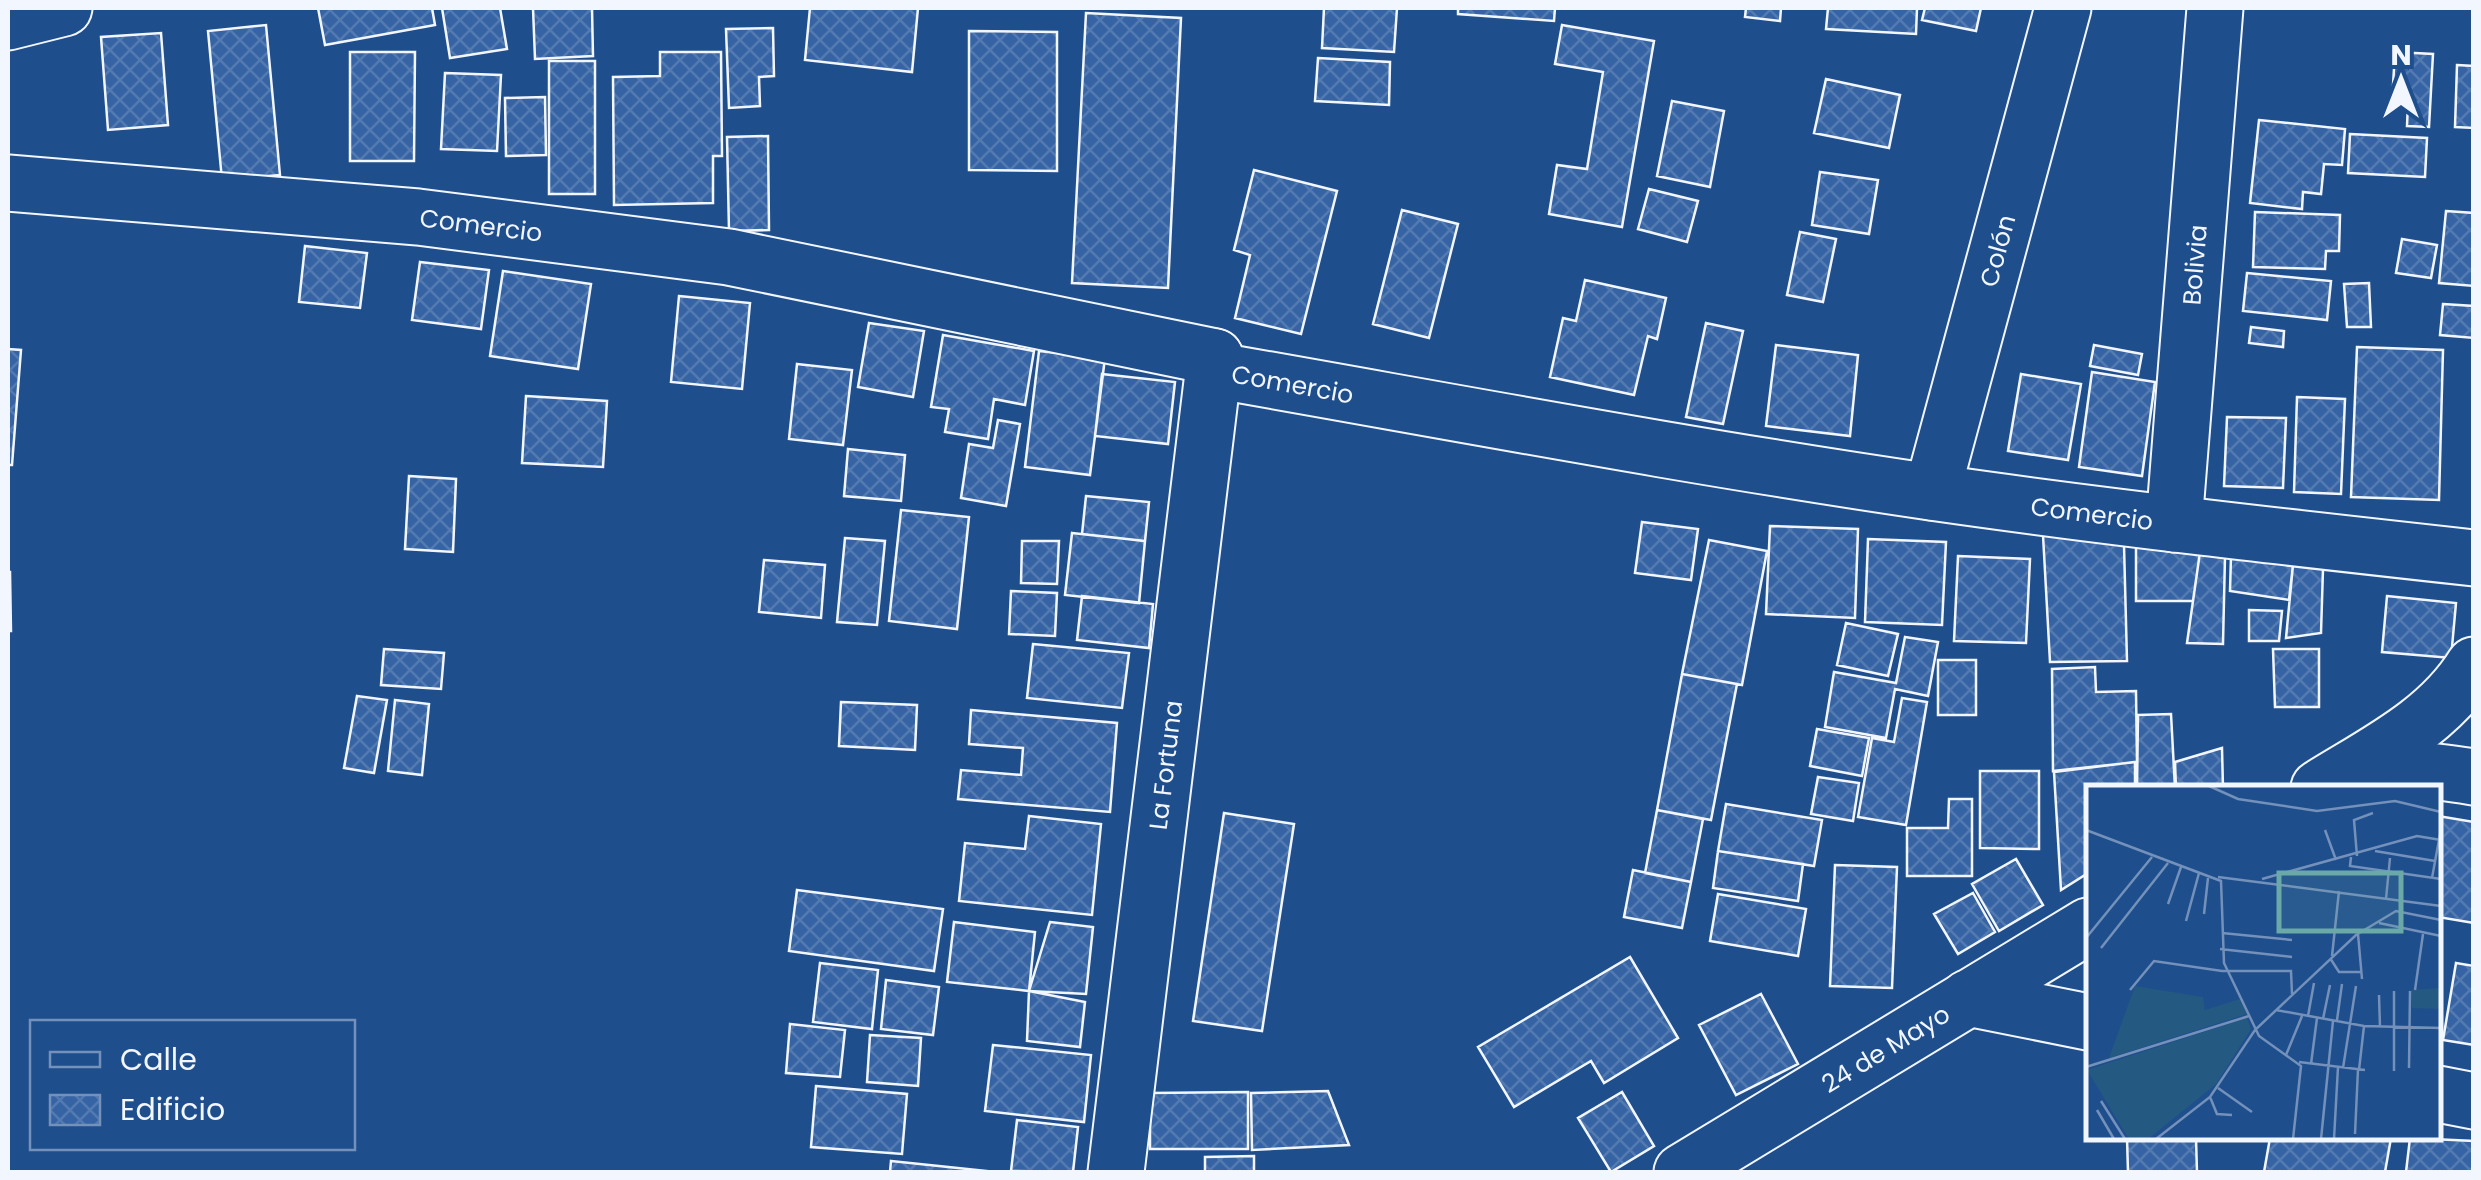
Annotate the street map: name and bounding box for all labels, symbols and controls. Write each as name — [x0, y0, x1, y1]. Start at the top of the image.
north arrow — [2351, 30, 2451, 130]
text: N — [2390, 36, 2412, 75]
street label: Comercio — [418, 200, 544, 251]
street label: Colón — [1971, 211, 2024, 291]
street label: Bolivia — [2174, 223, 2216, 306]
street label: Comercio — [1229, 357, 1356, 413]
street label: Comercio — [2028, 489, 2155, 539]
street label: La Fortuna — [1141, 698, 1191, 832]
inset map — [2086, 785, 2441, 1140]
street label: 24 de Mayo — [1815, 997, 1957, 1101]
legend — [30, 1020, 355, 1150]
text: Calle — [120, 1038, 197, 1081]
text: Edificio — [120, 1088, 225, 1131]

